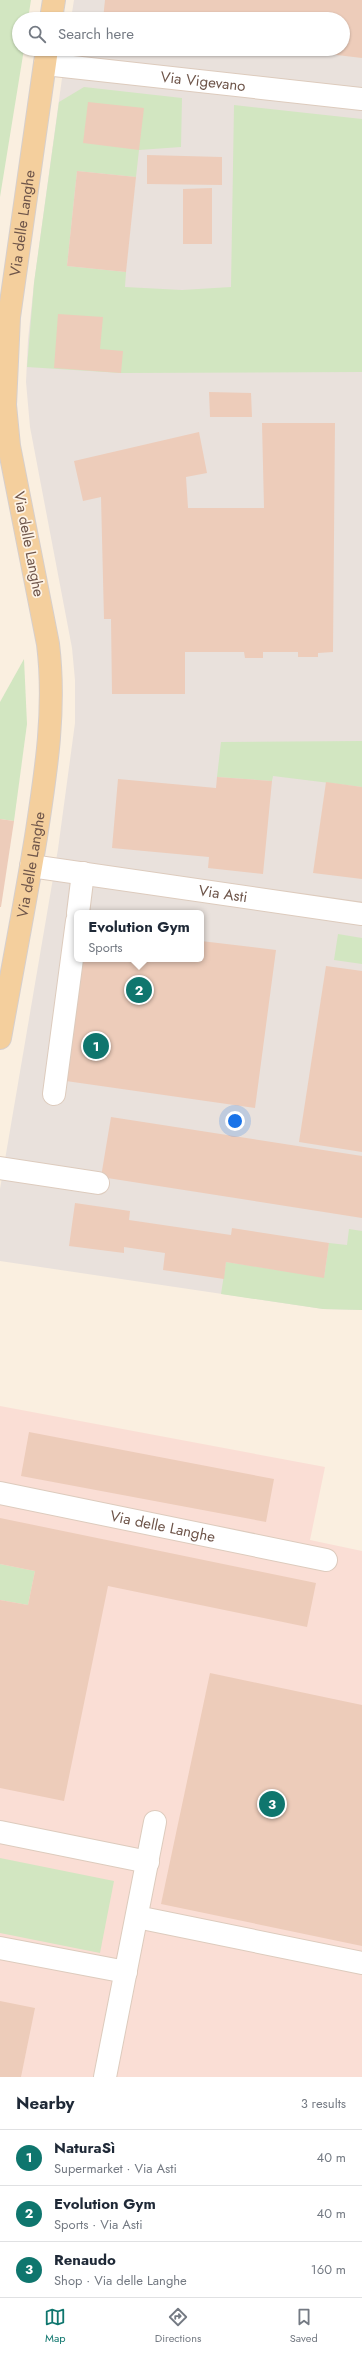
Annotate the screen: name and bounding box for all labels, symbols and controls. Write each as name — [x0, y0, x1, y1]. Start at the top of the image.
search box — [12, 12, 350, 56]
icon: search — [26, 23, 48, 45]
text: Search here — [58, 23, 134, 45]
street label: Via Vigevano — [159, 66, 247, 97]
street label: Via delle Langhe — [4, 168, 41, 278]
street label: Via delle Langhe — [8, 489, 50, 599]
street label: Via delle Langhe — [11, 810, 51, 919]
street label: Via Asti — [197, 879, 249, 908]
popup — [74, 910, 204, 962]
text: Evolution Gym — [88, 916, 190, 938]
text: Sports — [88, 938, 123, 957]
pin: 2 — [126, 975, 152, 1005]
pin: 1 — [83, 1031, 109, 1061]
your location — [225, 1111, 245, 1131]
street label: Via delle Langhe — [108, 1505, 218, 1548]
pin: 3 — [259, 1789, 285, 1819]
text: Nearby — [16, 2091, 74, 2115]
text: 3 results — [301, 2094, 346, 2113]
text: NaturaSì — [54, 2137, 115, 2159]
text: 1 — [26, 2148, 32, 2167]
text: 40 m — [317, 2148, 346, 2167]
text: Supermarket · Via Asti — [54, 2159, 177, 2178]
text: Evolution Gym — [54, 2193, 156, 2215]
text: 2 — [25, 2204, 33, 2223]
text: 40 m — [317, 2204, 346, 2223]
text: Sports · Via Asti — [54, 2215, 143, 2234]
text: Renaudo — [54, 2249, 116, 2271]
text: 3 — [25, 2260, 33, 2279]
text: 160 m — [311, 2260, 346, 2279]
text: Shop · Via delle Langhe — [54, 2271, 187, 2290]
tab: Map — [44, 2306, 66, 2346]
tab: Directions — [155, 2306, 201, 2346]
tab: Saved — [290, 2306, 318, 2346]

